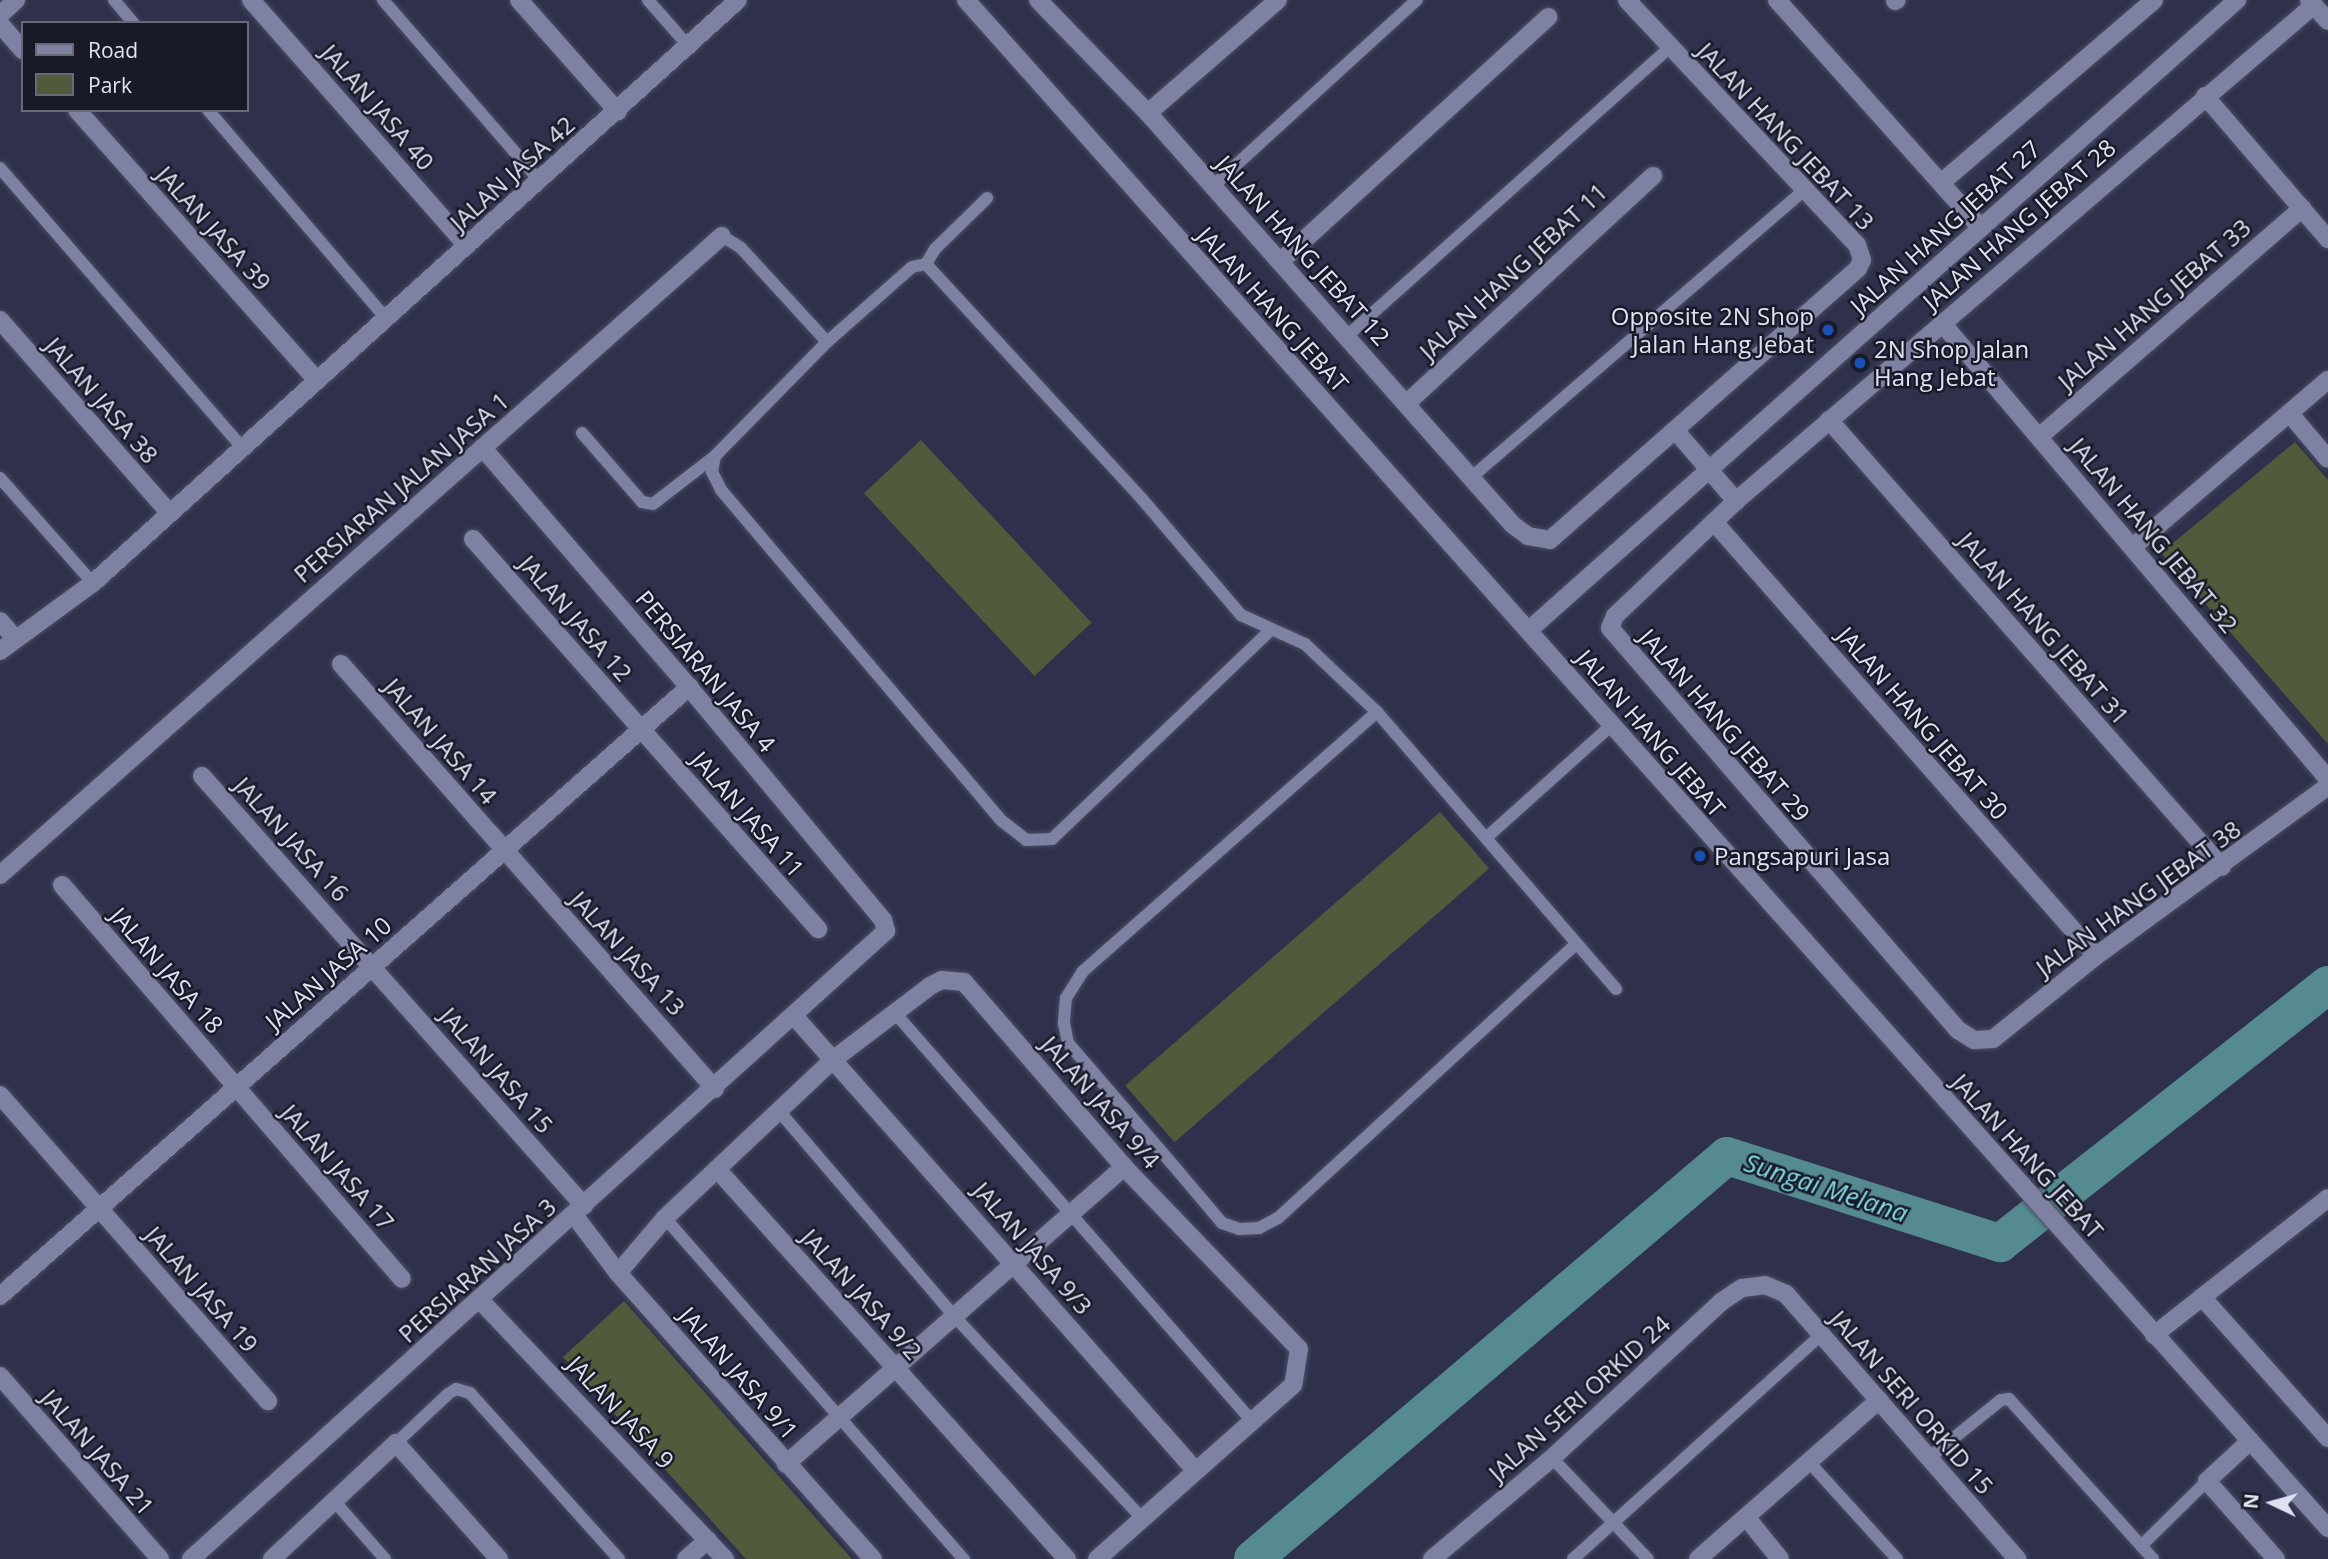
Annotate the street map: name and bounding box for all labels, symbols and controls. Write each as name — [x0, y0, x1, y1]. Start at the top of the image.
legend — [21, 21, 248, 112]
text: Road — [88, 36, 138, 64]
street label: JALAN HANG JEBAT 13 — [1692, 36, 1880, 236]
street label: JALAN JASA 40 — [316, 38, 440, 176]
text: Park — [88, 71, 132, 99]
street label: JALAN JASA 42 — [444, 110, 580, 236]
street label: JALAN HANG JEBAT 28 — [1917, 133, 2121, 315]
street label: JALAN HANG JEBAT 27 — [1844, 134, 2046, 320]
street label: JALAN HANG JEBAT 12 — [1210, 149, 1396, 351]
street label: JALAN JASA 39 — [151, 160, 277, 296]
street label: JALAN HANG JEBAT 11 — [1413, 177, 1613, 365]
street label: JALAN HANG JEBAT 33 — [2052, 213, 2256, 395]
street label: JALAN HANG JEBAT — [1191, 221, 1355, 397]
place label: Opposite 2N Shop Jalan Hang Jebat — [1611, 302, 1814, 358]
marker: Opposite 2N Shop Jalan Hang Jebat — [1820, 322, 1836, 338]
street label: JALAN JASA 38 — [40, 331, 164, 469]
place label: 2N Shop Jalan Hang Jebat — [1874, 335, 2029, 391]
marker: 2N Shop Jalan Hang Jebat — [1852, 355, 1868, 371]
street label: PERSIARAN JALAN JASA 1 — [288, 386, 514, 588]
street label: JALAN HANG JEBAT 32 — [2064, 432, 2244, 638]
street label: JALAN HANG JEBAT 31 — [1953, 526, 2135, 730]
street label: JALAN JASA 12 — [514, 549, 638, 687]
street label: PERSIARAN JASA 4 — [630, 584, 782, 758]
street label: JALAN HANG JEBAT 30 — [1832, 621, 2014, 825]
street label: JALAN HANG JEBAT 29 — [1634, 623, 1816, 827]
street label: JALAN HANG JEBAT — [1571, 644, 1731, 822]
street label: JALAN JASA 14 — [379, 672, 503, 810]
street label: JALAN JASA 11 — [686, 745, 810, 883]
street label: JALAN JASA 16 — [229, 771, 355, 907]
street label: JALAN HANG JEBAT 38 — [2030, 814, 2246, 982]
place label: Pangsapuri Jasa — [1714, 842, 1890, 870]
marker: Pangsapuri Jasa — [1692, 848, 1708, 864]
street label: JALAN JASA 13 — [565, 885, 691, 1021]
street label: JALAN JASA 18 — [105, 901, 229, 1039]
street label: JALAN JASA 10 — [259, 911, 397, 1035]
street label: JALAN JASA 15 — [435, 1001, 559, 1139]
street label: JALAN JASA 9/4 — [1036, 1030, 1166, 1174]
street label: JALAN HANG JEBAT — [1946, 1068, 2110, 1244]
street label: JALAN JASA 17 — [276, 1098, 400, 1236]
water label: Sungai Melana — [1740, 1147, 1912, 1229]
street label: JALAN JASA 9/3 — [968, 1176, 1098, 1320]
street label: PERSIARAN JASA 3 — [392, 1192, 562, 1348]
street label: JALAN JASA 19 — [140, 1220, 264, 1358]
street label: JALAN JASA 9/2 — [796, 1223, 928, 1365]
street label: JALAN JASA 9/1 — [674, 1301, 804, 1445]
street label: JALAN SERI ORKID 15 — [1824, 1304, 2000, 1500]
street label: JALAN SERI ORKID 24 — [1482, 1309, 1676, 1487]
street label: JALAN JASA 9 — [562, 1350, 680, 1474]
street label: JALAN JASA 21 — [36, 1383, 160, 1521]
north arrow — [2237, 1468, 2307, 1538]
text: N — [2237, 1492, 2265, 1510]

